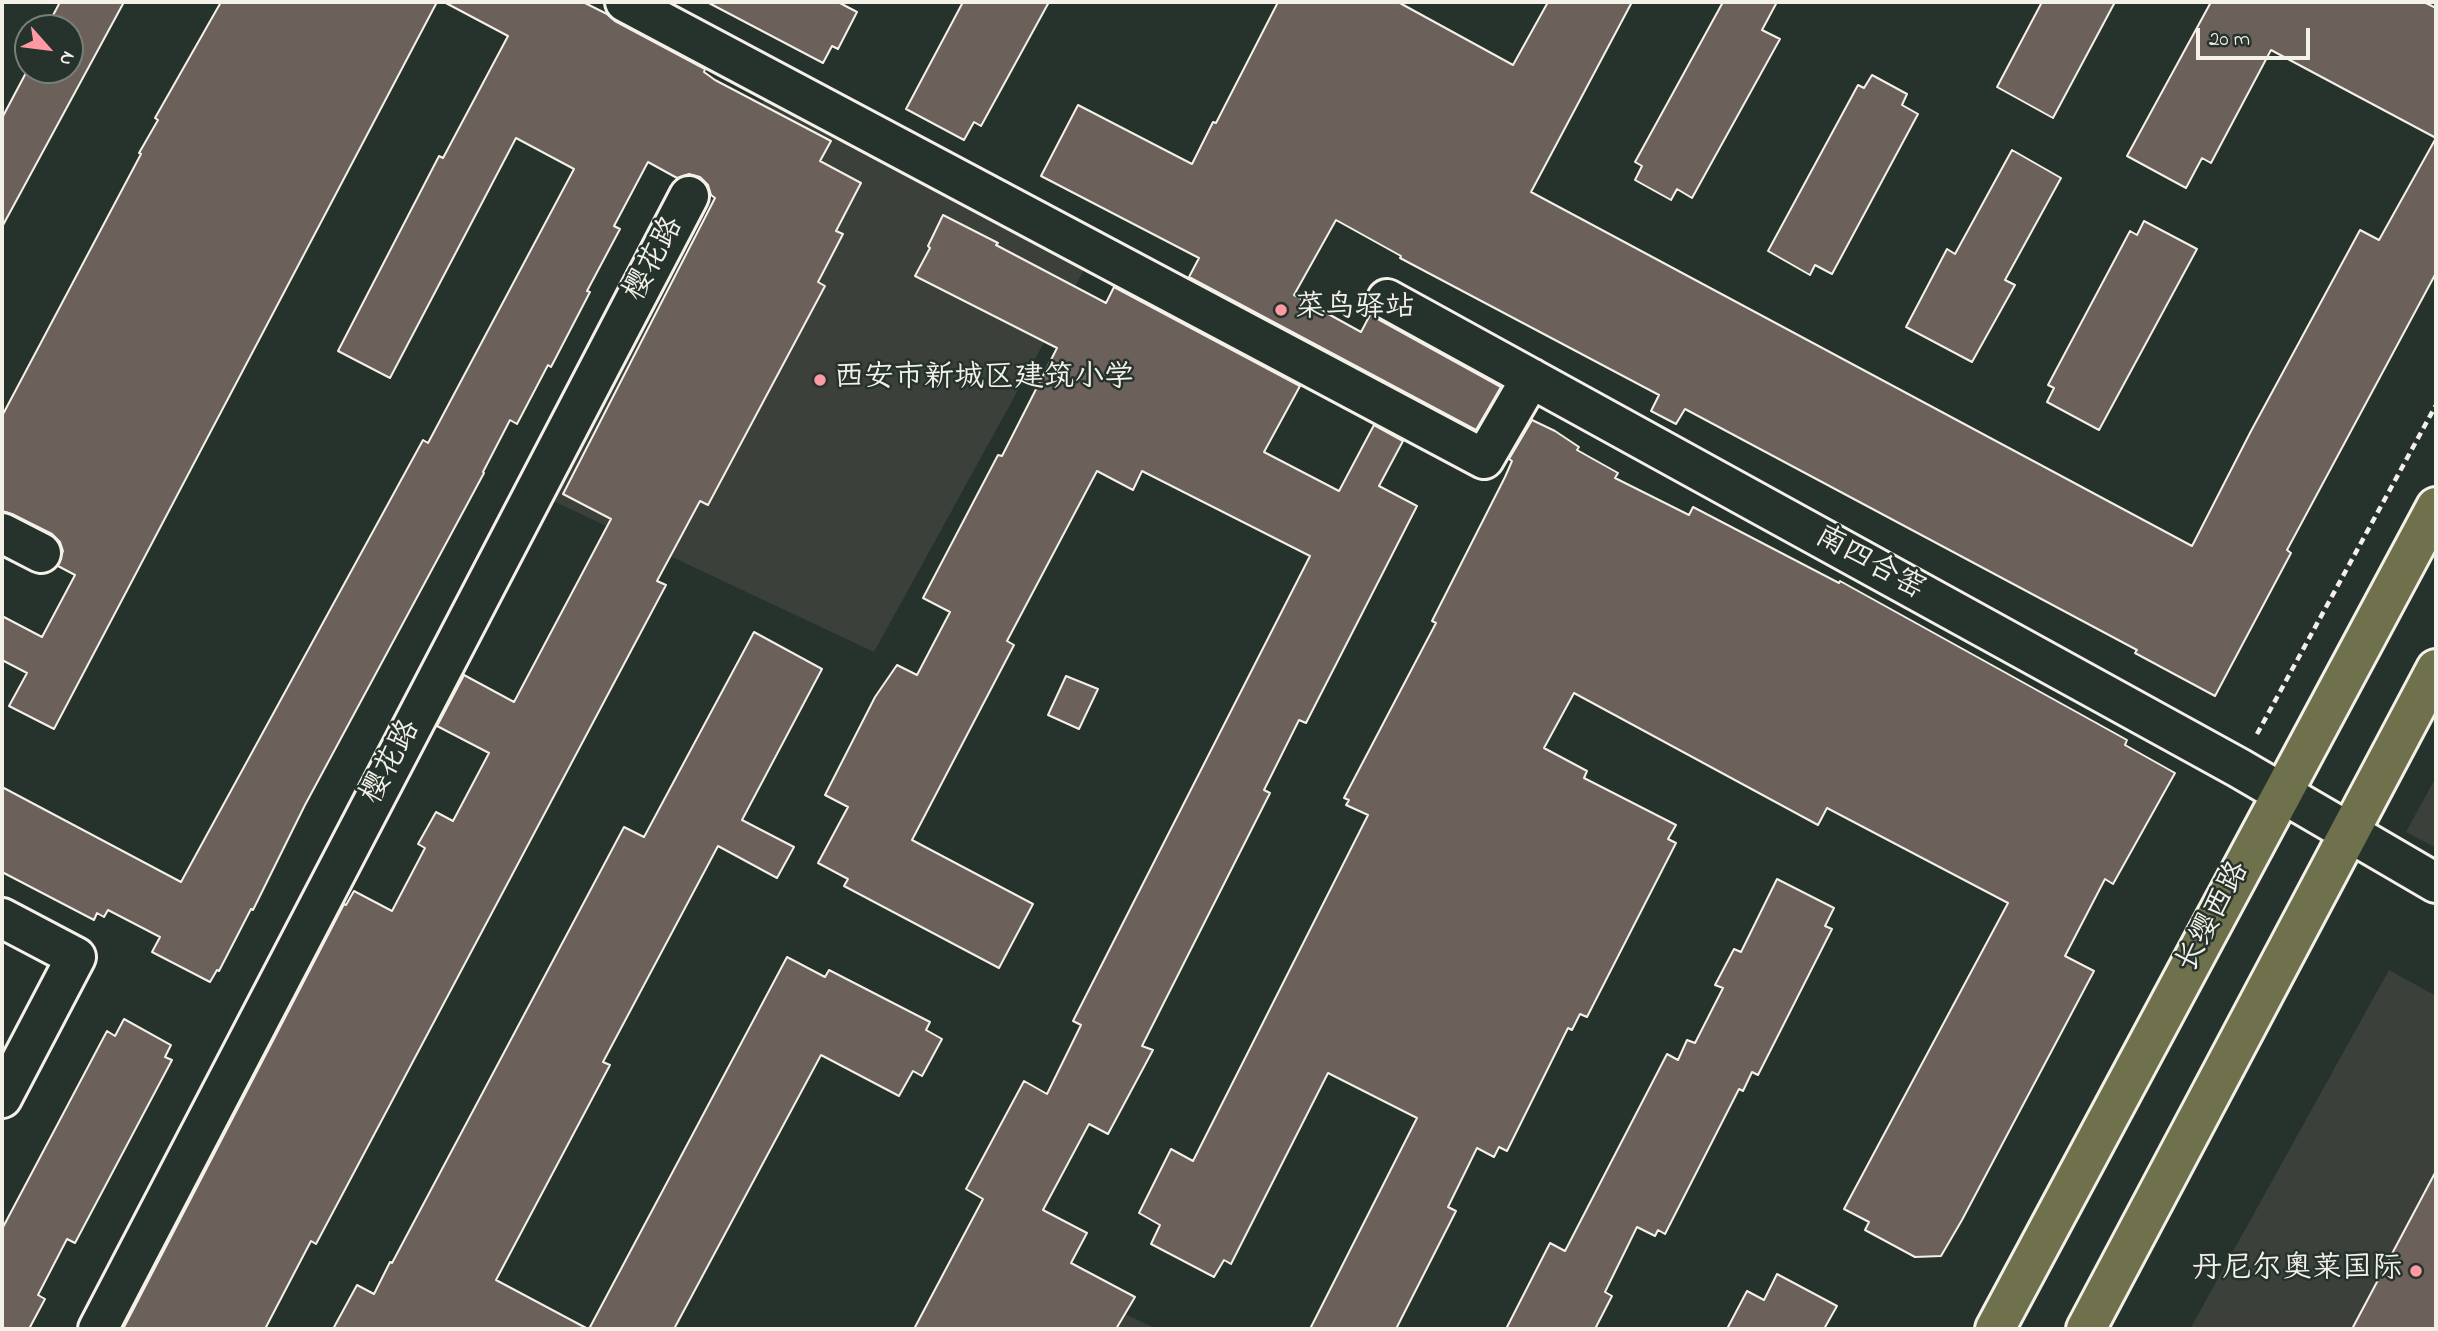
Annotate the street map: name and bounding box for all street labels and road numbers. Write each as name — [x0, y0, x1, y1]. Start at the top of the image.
street label: 樱花路 — [619, 212, 693, 308]
street label: 南四合窑 — [1808, 520, 1930, 610]
street label: 樱花路 — [356, 715, 430, 811]
street label: 长缨西路 — [2171, 857, 2259, 979]

